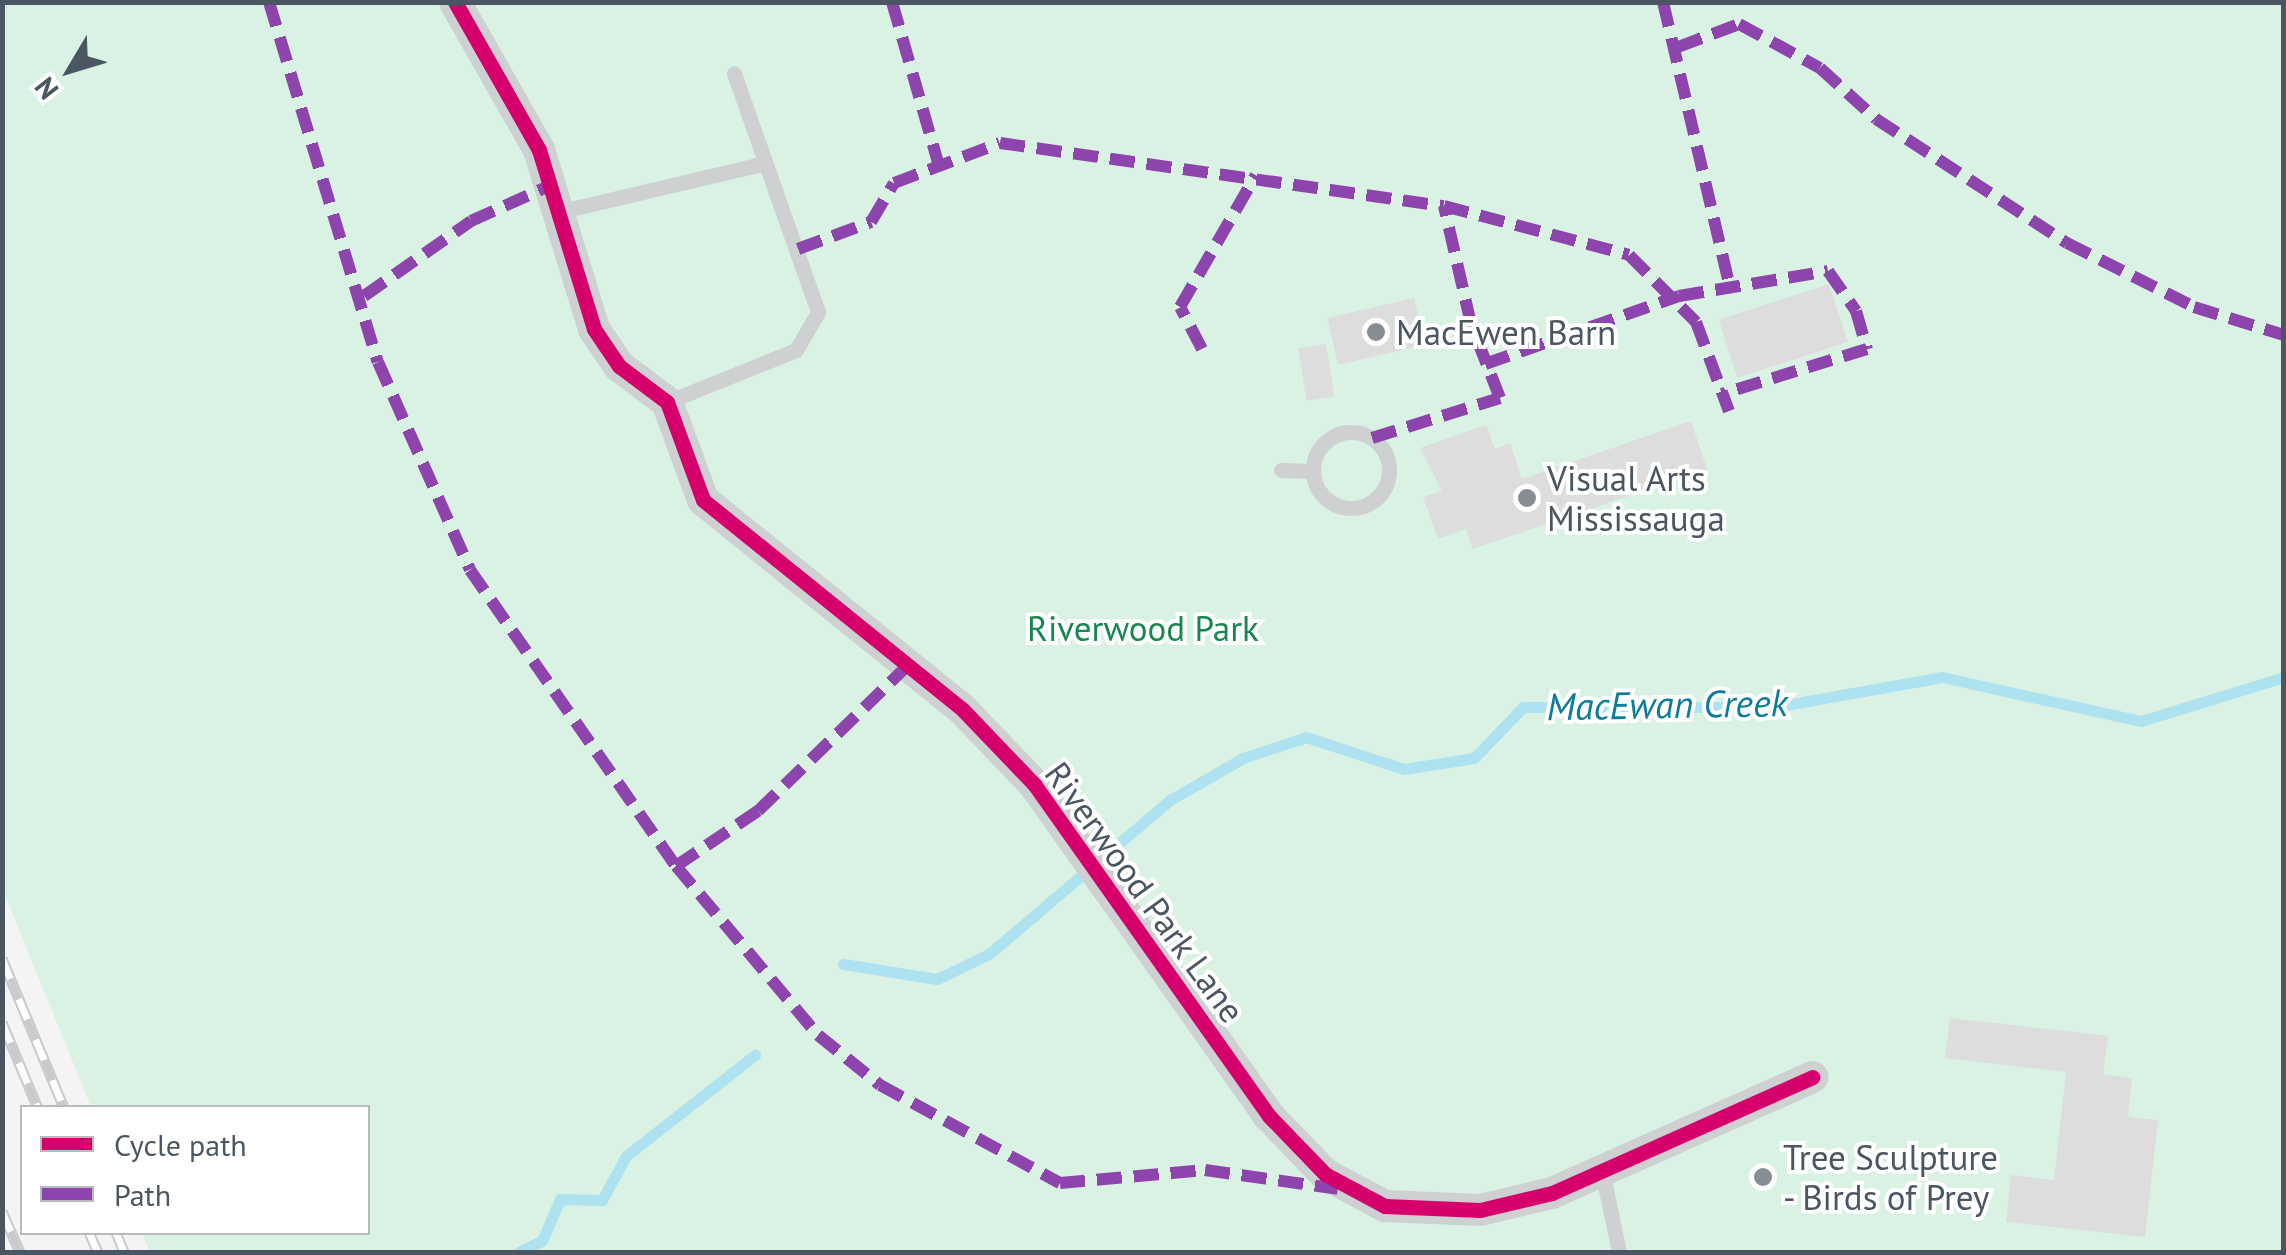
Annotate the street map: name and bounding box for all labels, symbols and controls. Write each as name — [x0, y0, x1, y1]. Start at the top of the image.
north arrow — [20, 20, 120, 120]
text: N — [26, 70, 66, 107]
place label: MacEwen Barn — [1396, 311, 1616, 353]
marker: MacEwen Barn — [1365, 321, 1387, 343]
place label: Visual Arts Mississauga — [1547, 457, 1725, 539]
marker: Visual Arts Mississauga — [1516, 487, 1538, 509]
park label: Riverwood Park — [1027, 607, 1259, 649]
water label: MacEwan Creek — [1546, 679, 1788, 729]
street label: Riverwood Park Lane — [1036, 753, 1254, 1031]
legend — [20, 1105, 370, 1235]
text: Cycle path — [114, 1125, 247, 1164]
place label: Tree Sculpture - Birds of Prey — [1783, 1136, 1998, 1218]
marker: Tree Sculpture - Birds of Prey — [1752, 1166, 1774, 1188]
text: Path — [114, 1175, 171, 1214]

